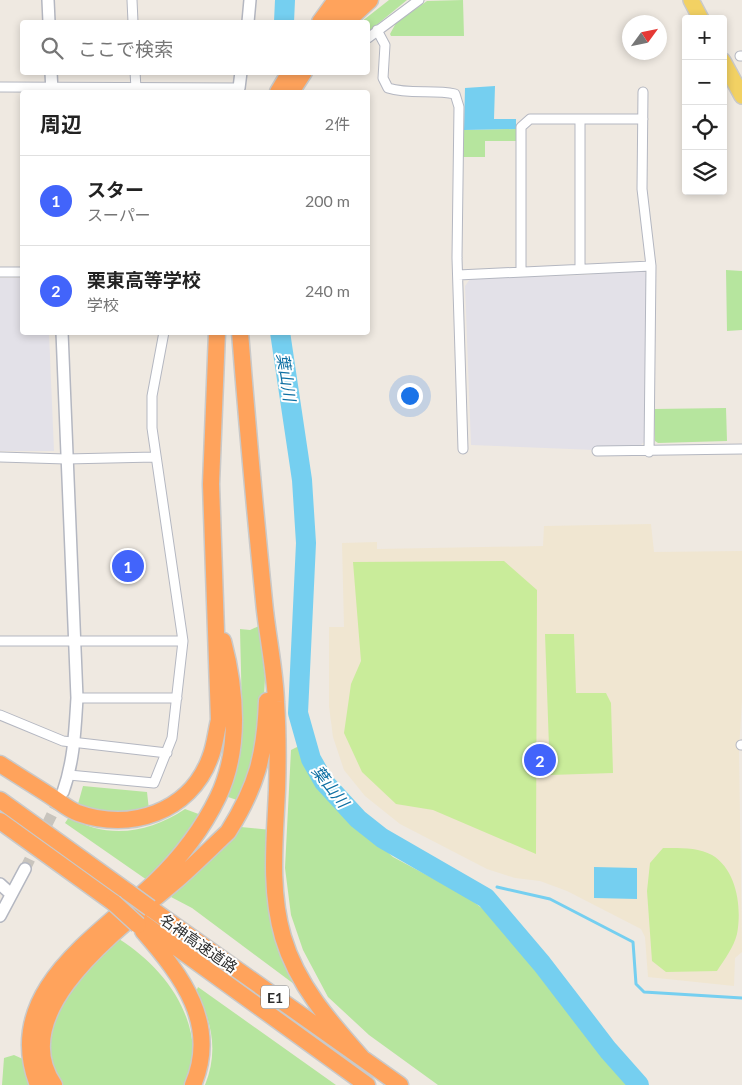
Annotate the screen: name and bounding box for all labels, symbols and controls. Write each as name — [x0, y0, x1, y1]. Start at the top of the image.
north arrow — [622, 15, 667, 60]
map controls — [682, 15, 727, 195]
button: + — [682, 15, 727, 60]
search box — [20, 20, 370, 75]
icon: search — [38, 34, 66, 62]
text: ここで検索 — [78, 37, 173, 60]
button: − — [682, 60, 727, 105]
button: locate — [682, 105, 727, 150]
text: 周辺 — [40, 111, 82, 136]
text: 2件 — [325, 114, 350, 133]
button: layers — [682, 150, 727, 195]
text: スター — [87, 178, 144, 201]
text: 1 — [51, 191, 61, 210]
text: 200 m — [305, 191, 350, 210]
text: スーパー — [87, 205, 151, 224]
text: 栗東高等学校 — [87, 268, 201, 291]
text: 2 — [51, 281, 61, 300]
text: 240 m — [305, 281, 350, 300]
text: 学校 — [87, 295, 119, 314]
water label: 葉山川 — [274, 352, 300, 404]
your location — [397, 383, 423, 409]
pin: 1 — [112, 547, 144, 585]
pin: 2 — [524, 741, 556, 779]
water label: 葉山川 — [309, 761, 354, 812]
street label: 名神高速道路 — [157, 910, 241, 976]
road number: E1 — [261, 986, 289, 1009]

